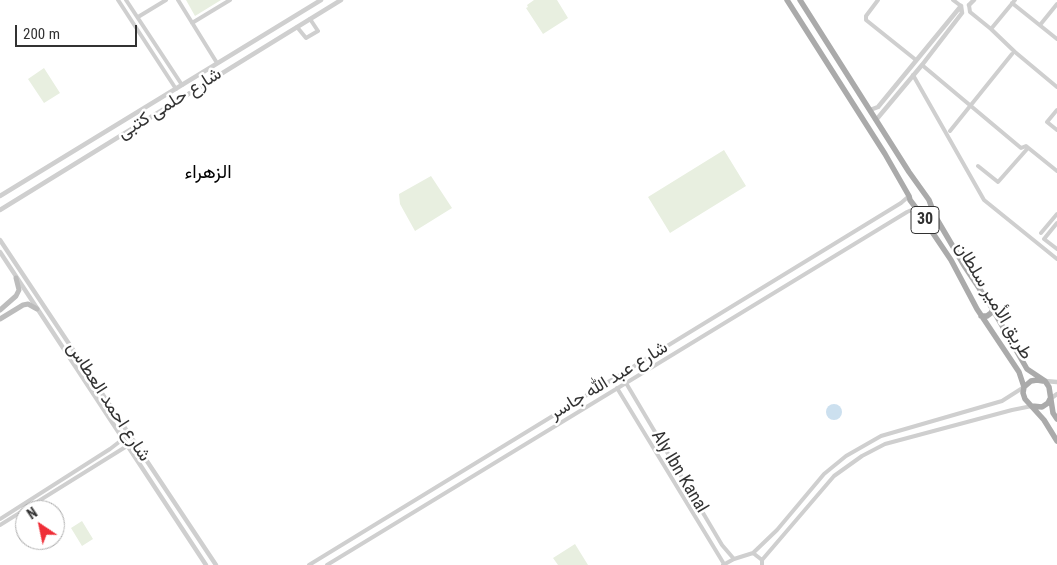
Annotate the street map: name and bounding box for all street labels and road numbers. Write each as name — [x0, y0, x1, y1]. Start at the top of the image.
street label: شارع حلمى كتبى — [114, 63, 226, 145]
road number: 30 — [911, 206, 939, 234]
street label: طريق الأمير سلطان — [949, 238, 1037, 364]
street label: شارع عبد الله جاسر — [546, 337, 672, 425]
street label: شارع احمد العطاس — [61, 338, 155, 466]
street label: Aly Ibn Kanal — [646, 427, 712, 517]

